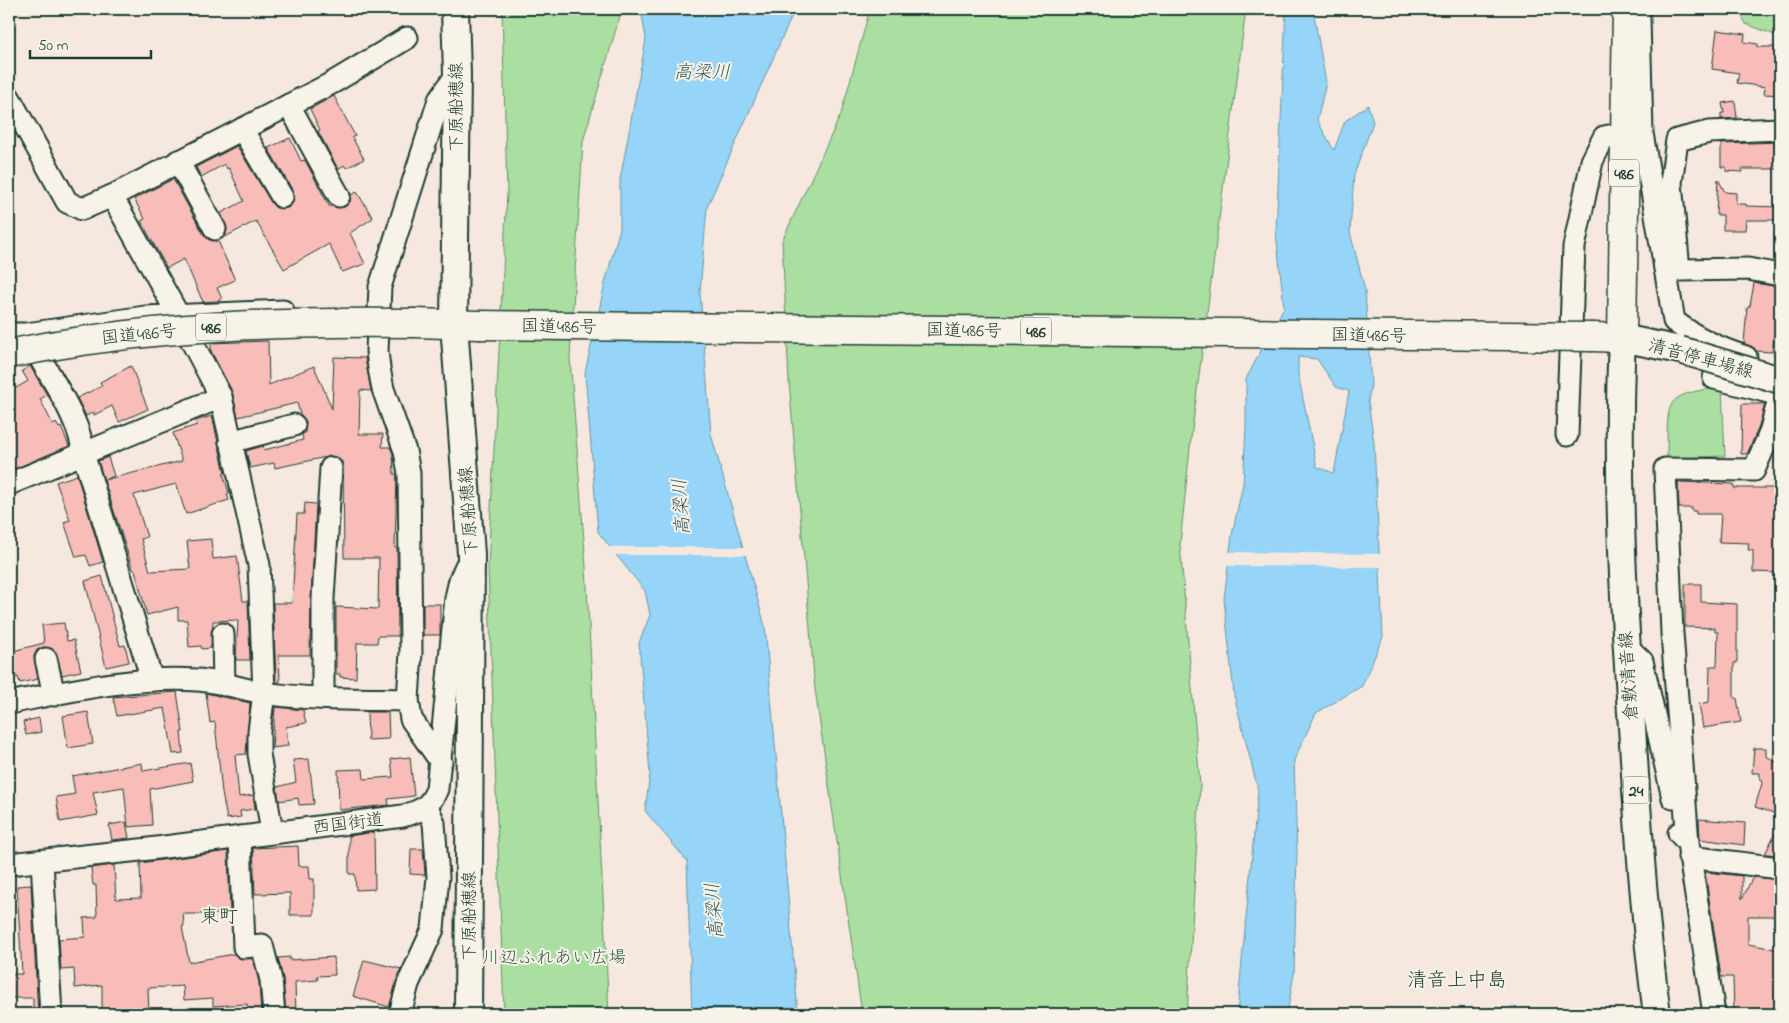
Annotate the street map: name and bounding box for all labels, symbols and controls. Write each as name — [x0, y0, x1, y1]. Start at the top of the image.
scale bar — [30, 28, 151, 60]
text: 50 m — [38, 35, 69, 57]
water label: 高梁川 — [673, 60, 731, 87]
street label: 下原船穂線 — [445, 62, 471, 152]
road number: 486 — [1609, 160, 1639, 187]
road number: 486 — [196, 314, 226, 341]
street label: 国道486号 — [521, 314, 597, 342]
street label: 国道486号 — [926, 318, 1002, 346]
road number: 486 — [1021, 318, 1051, 344]
street label: 国道486号 — [100, 319, 178, 353]
street label: 国道486号 — [1331, 323, 1407, 351]
street label: 清音停車場線 — [1645, 333, 1756, 386]
street label: 下原船穂線 — [454, 465, 486, 557]
water label: 高梁川 — [667, 477, 698, 536]
street label: 倉敷清音線 — [1614, 630, 1646, 722]
road number: 24 — [1624, 776, 1648, 804]
street label: 西国街道 — [311, 808, 386, 842]
street label: 下原船穂線 — [458, 871, 484, 961]
water label: 高梁川 — [700, 881, 731, 940]
district label: 東町 — [200, 904, 238, 931]
park label: 川辺ふれあい広場 — [482, 946, 626, 972]
district label: 清音上中島 — [1407, 967, 1507, 996]

